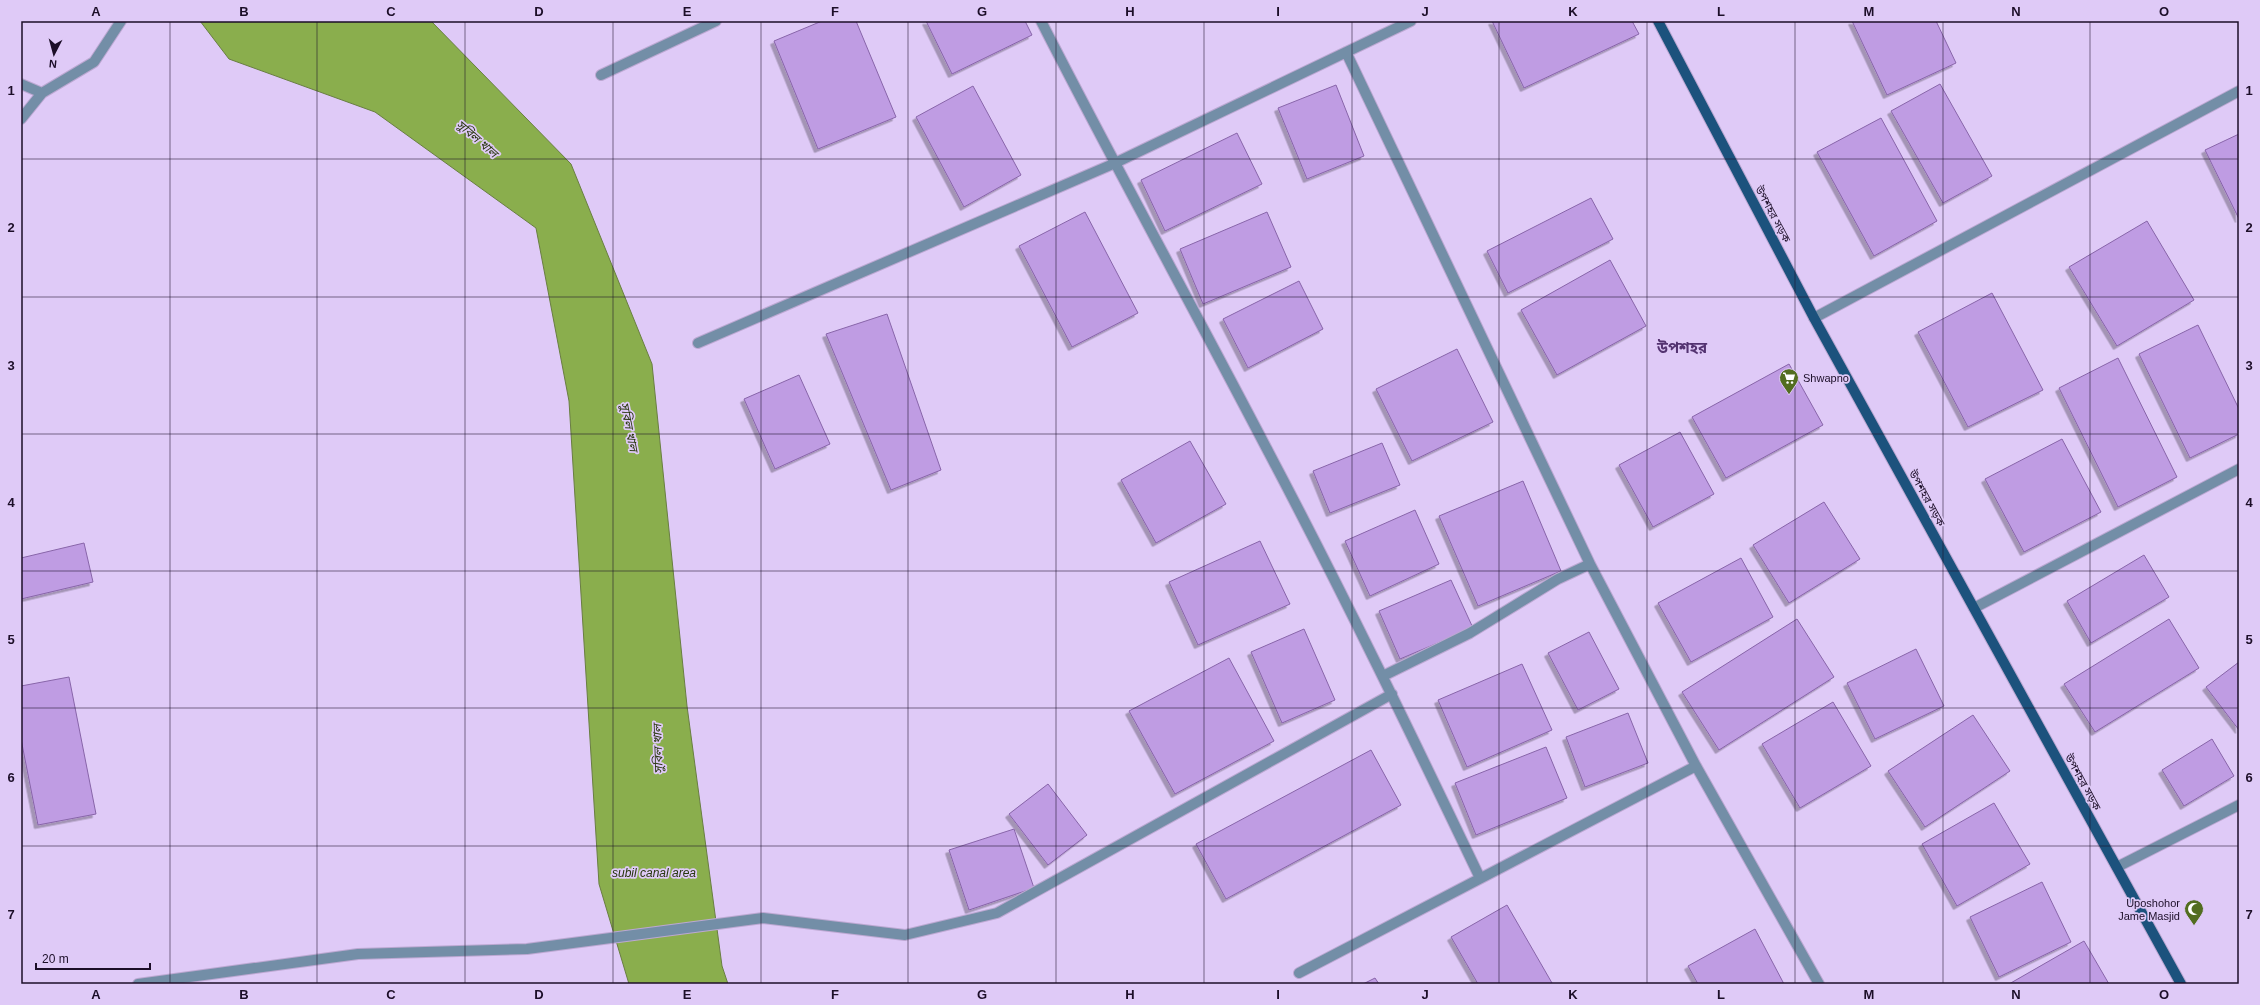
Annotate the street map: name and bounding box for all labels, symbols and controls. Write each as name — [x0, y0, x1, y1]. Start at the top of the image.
text: A — [91, 4, 101, 19]
text: B — [239, 4, 249, 19]
text: C — [386, 4, 396, 19]
text: D — [534, 4, 544, 19]
text: E — [683, 4, 692, 19]
text: F — [831, 4, 839, 19]
text: G — [977, 4, 987, 19]
text: H — [1125, 4, 1135, 19]
text: I — [1276, 4, 1280, 19]
text: J — [1421, 4, 1429, 19]
text: K — [1568, 4, 1578, 19]
text: L — [1717, 4, 1725, 19]
text: M — [1864, 4, 1874, 19]
text: N — [2011, 4, 2021, 19]
text: O — [2159, 4, 2169, 19]
north arrow — [34, 34, 74, 74]
text: N — [48, 58, 58, 70]
text: 1 — [7, 83, 15, 98]
text: 1 — [2245, 83, 2253, 98]
water label: সুবিল খাল — [454, 117, 502, 162]
street label: উপশহর সড়ক — [1753, 183, 1793, 244]
text: 2 — [7, 220, 15, 235]
text: 2 — [2245, 220, 2253, 235]
district label: উপশহর — [1656, 339, 1708, 356]
text: 3 — [7, 358, 15, 373]
text: 3 — [2245, 358, 2253, 373]
supermarket icon: Shwapno — [1778, 367, 1800, 395]
place label: Shwapno — [1803, 372, 1849, 384]
water label: সুবিল খাল — [617, 401, 641, 455]
street label: উপশহর সড়ক — [1906, 467, 1947, 528]
text: 4 — [7, 495, 15, 510]
text: 4 — [2245, 495, 2253, 510]
text: 5 — [7, 632, 15, 647]
text: 5 — [2245, 632, 2253, 647]
water label: সুবিল খাল — [650, 722, 666, 774]
street label: উপশহর সড়ক — [2062, 751, 2103, 812]
text: 6 — [7, 770, 15, 785]
text: 6 — [2245, 770, 2253, 785]
water label: subil canal area — [612, 866, 696, 880]
place label: Uposhohor Jame Masjid — [2118, 897, 2180, 922]
mosque icon: Uposhohor Jame Masjid — [2183, 898, 2205, 926]
text: 7 — [7, 907, 15, 922]
text: 7 — [2245, 907, 2253, 922]
scale bar — [36, 945, 150, 971]
text: 20 m — [42, 952, 69, 966]
text: A — [91, 987, 101, 1002]
text: B — [239, 987, 249, 1002]
text: C — [386, 987, 396, 1002]
text: D — [534, 987, 544, 1002]
text: E — [683, 987, 692, 1002]
text: F — [831, 987, 839, 1002]
text: G — [977, 987, 987, 1002]
text: H — [1125, 987, 1135, 1002]
text: I — [1276, 987, 1280, 1002]
text: J — [1421, 987, 1429, 1002]
text: K — [1568, 987, 1578, 1002]
text: L — [1717, 987, 1725, 1002]
text: M — [1864, 987, 1874, 1002]
text: N — [2011, 987, 2021, 1002]
text: O — [2159, 987, 2169, 1002]

